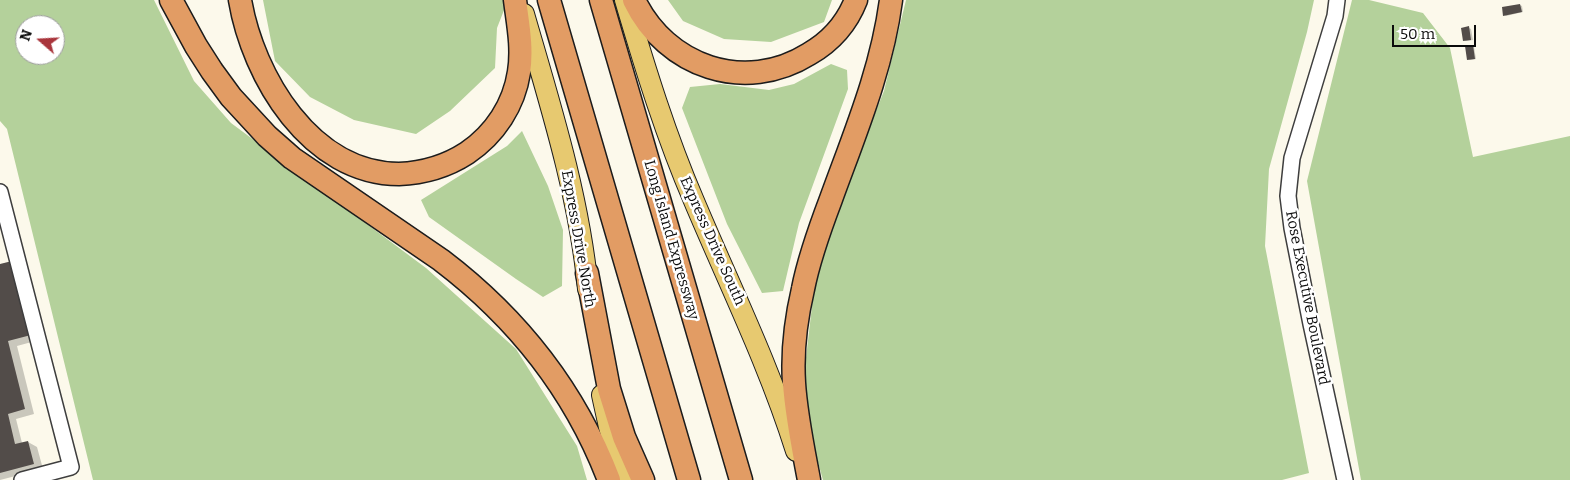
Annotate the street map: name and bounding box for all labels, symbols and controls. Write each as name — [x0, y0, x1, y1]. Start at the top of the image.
north arrow — [15, 15, 65, 65]
scale bar — [1395, 15, 1479, 47]
text: 50 m — [1400, 25, 1435, 43]
text: N — [16, 27, 36, 43]
street label: Long Island Expressway — [640, 158, 702, 322]
street label: Express Drive North — [557, 169, 599, 309]
street label: Express Drive South — [676, 174, 748, 308]
street label: Rose Executive Boulevard — [1281, 209, 1333, 387]

